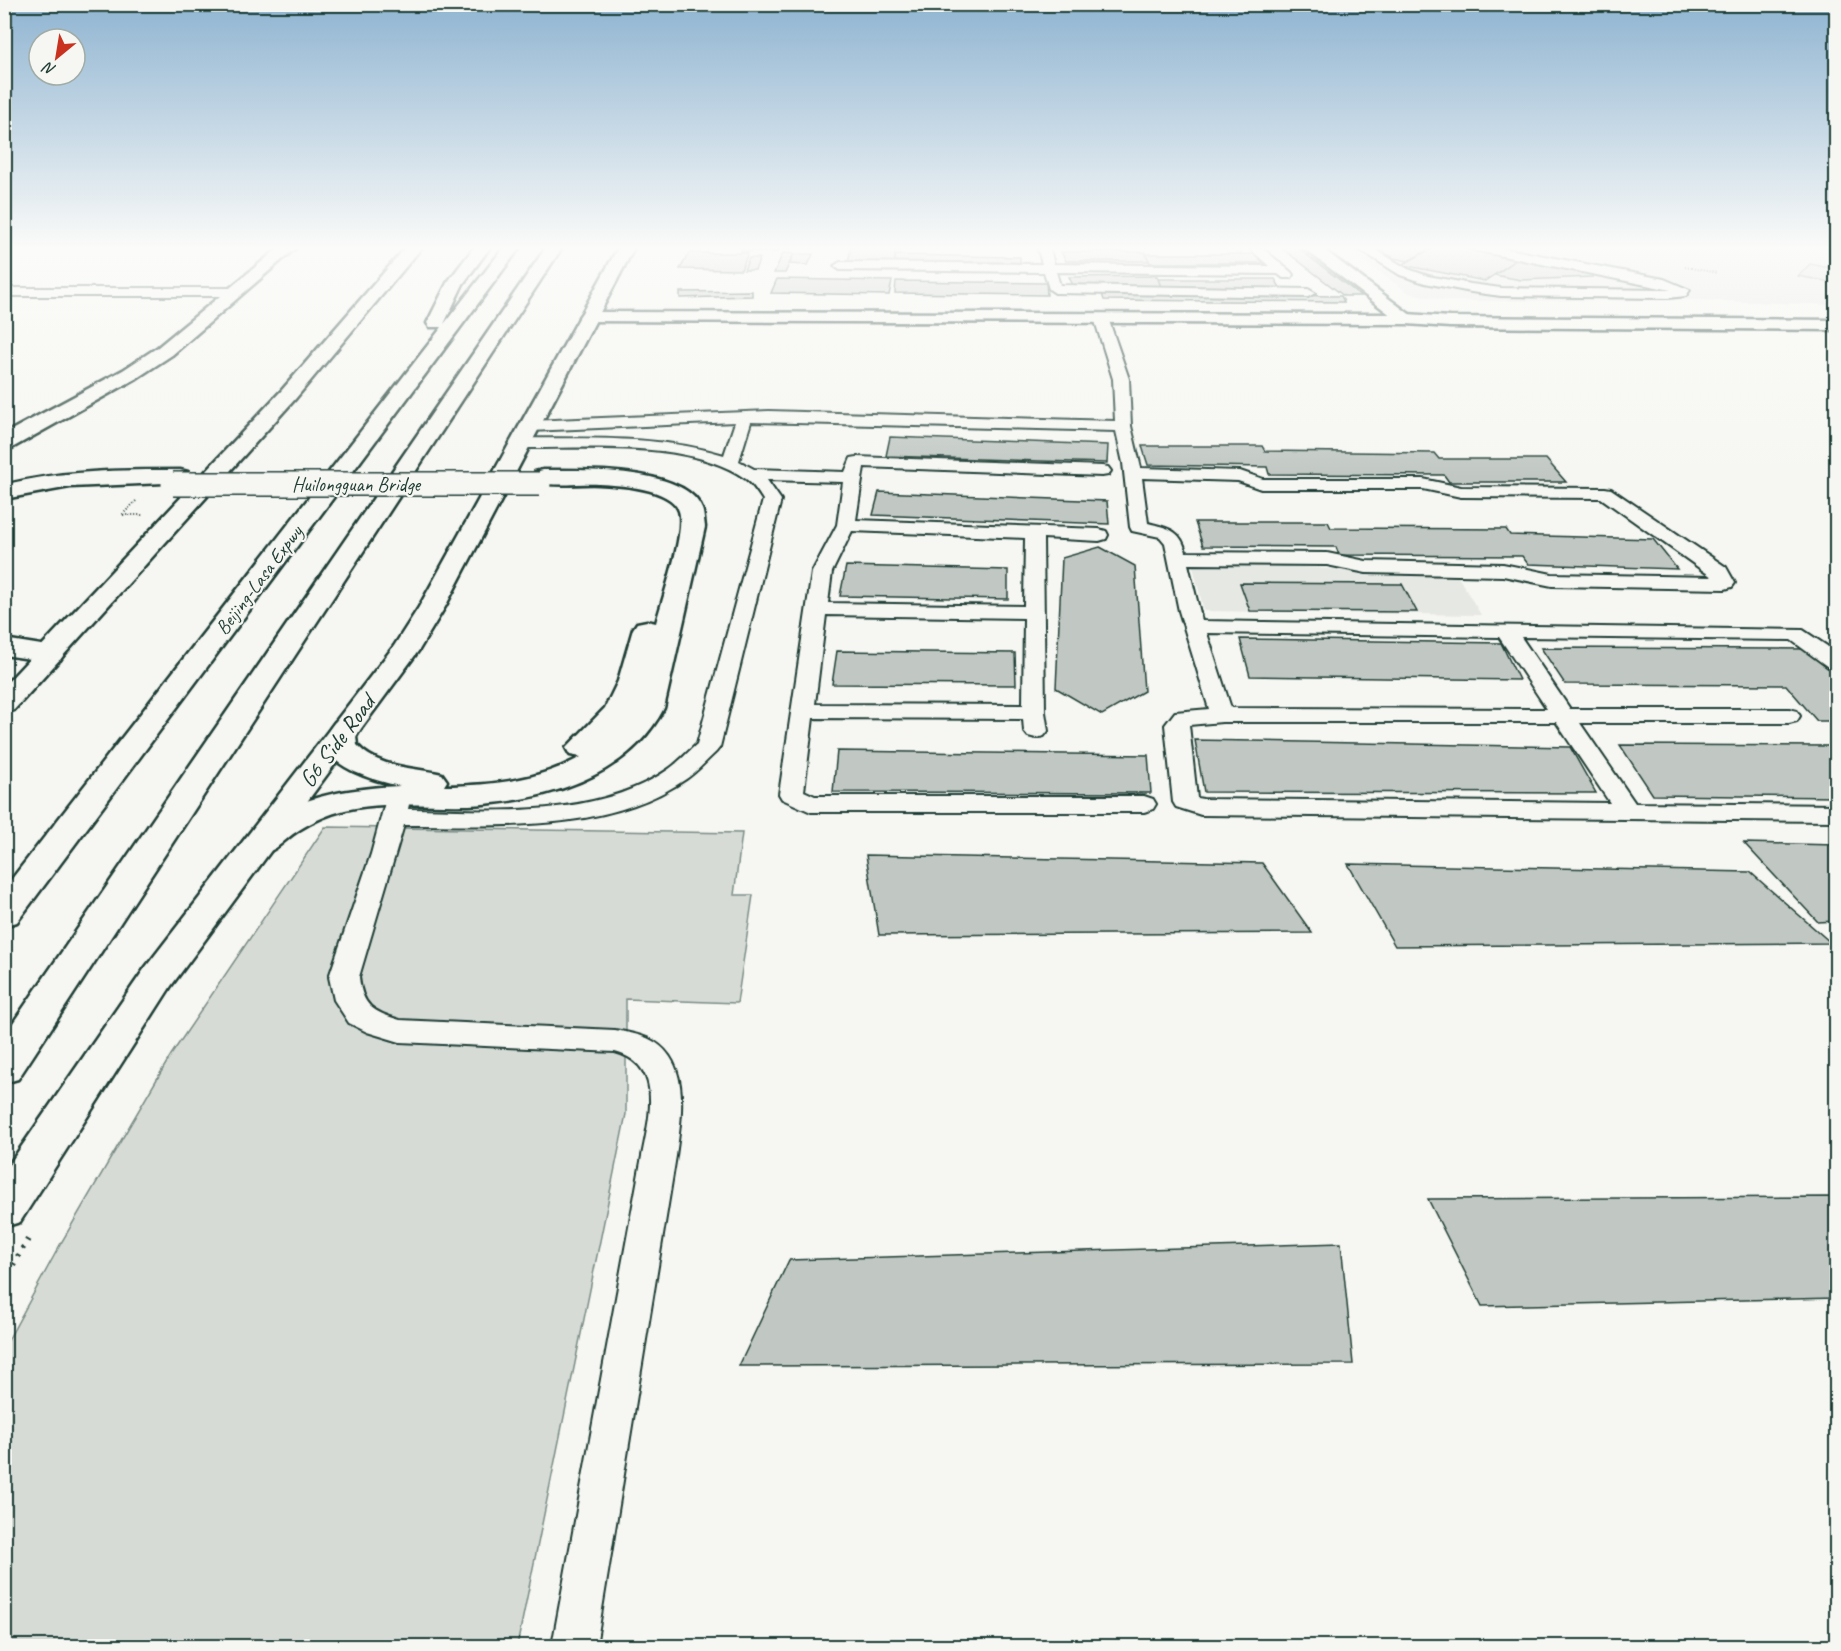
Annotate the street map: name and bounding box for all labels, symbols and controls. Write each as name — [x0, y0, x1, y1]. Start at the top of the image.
north arrow — [27, 27, 87, 87]
text: N — [38, 56, 59, 80]
street label: Huilongguan Bridge — [292, 472, 422, 497]
street label: Beijing-Lasa Expwy — [210, 520, 309, 640]
street label: G6 Side Road — [292, 686, 384, 793]

